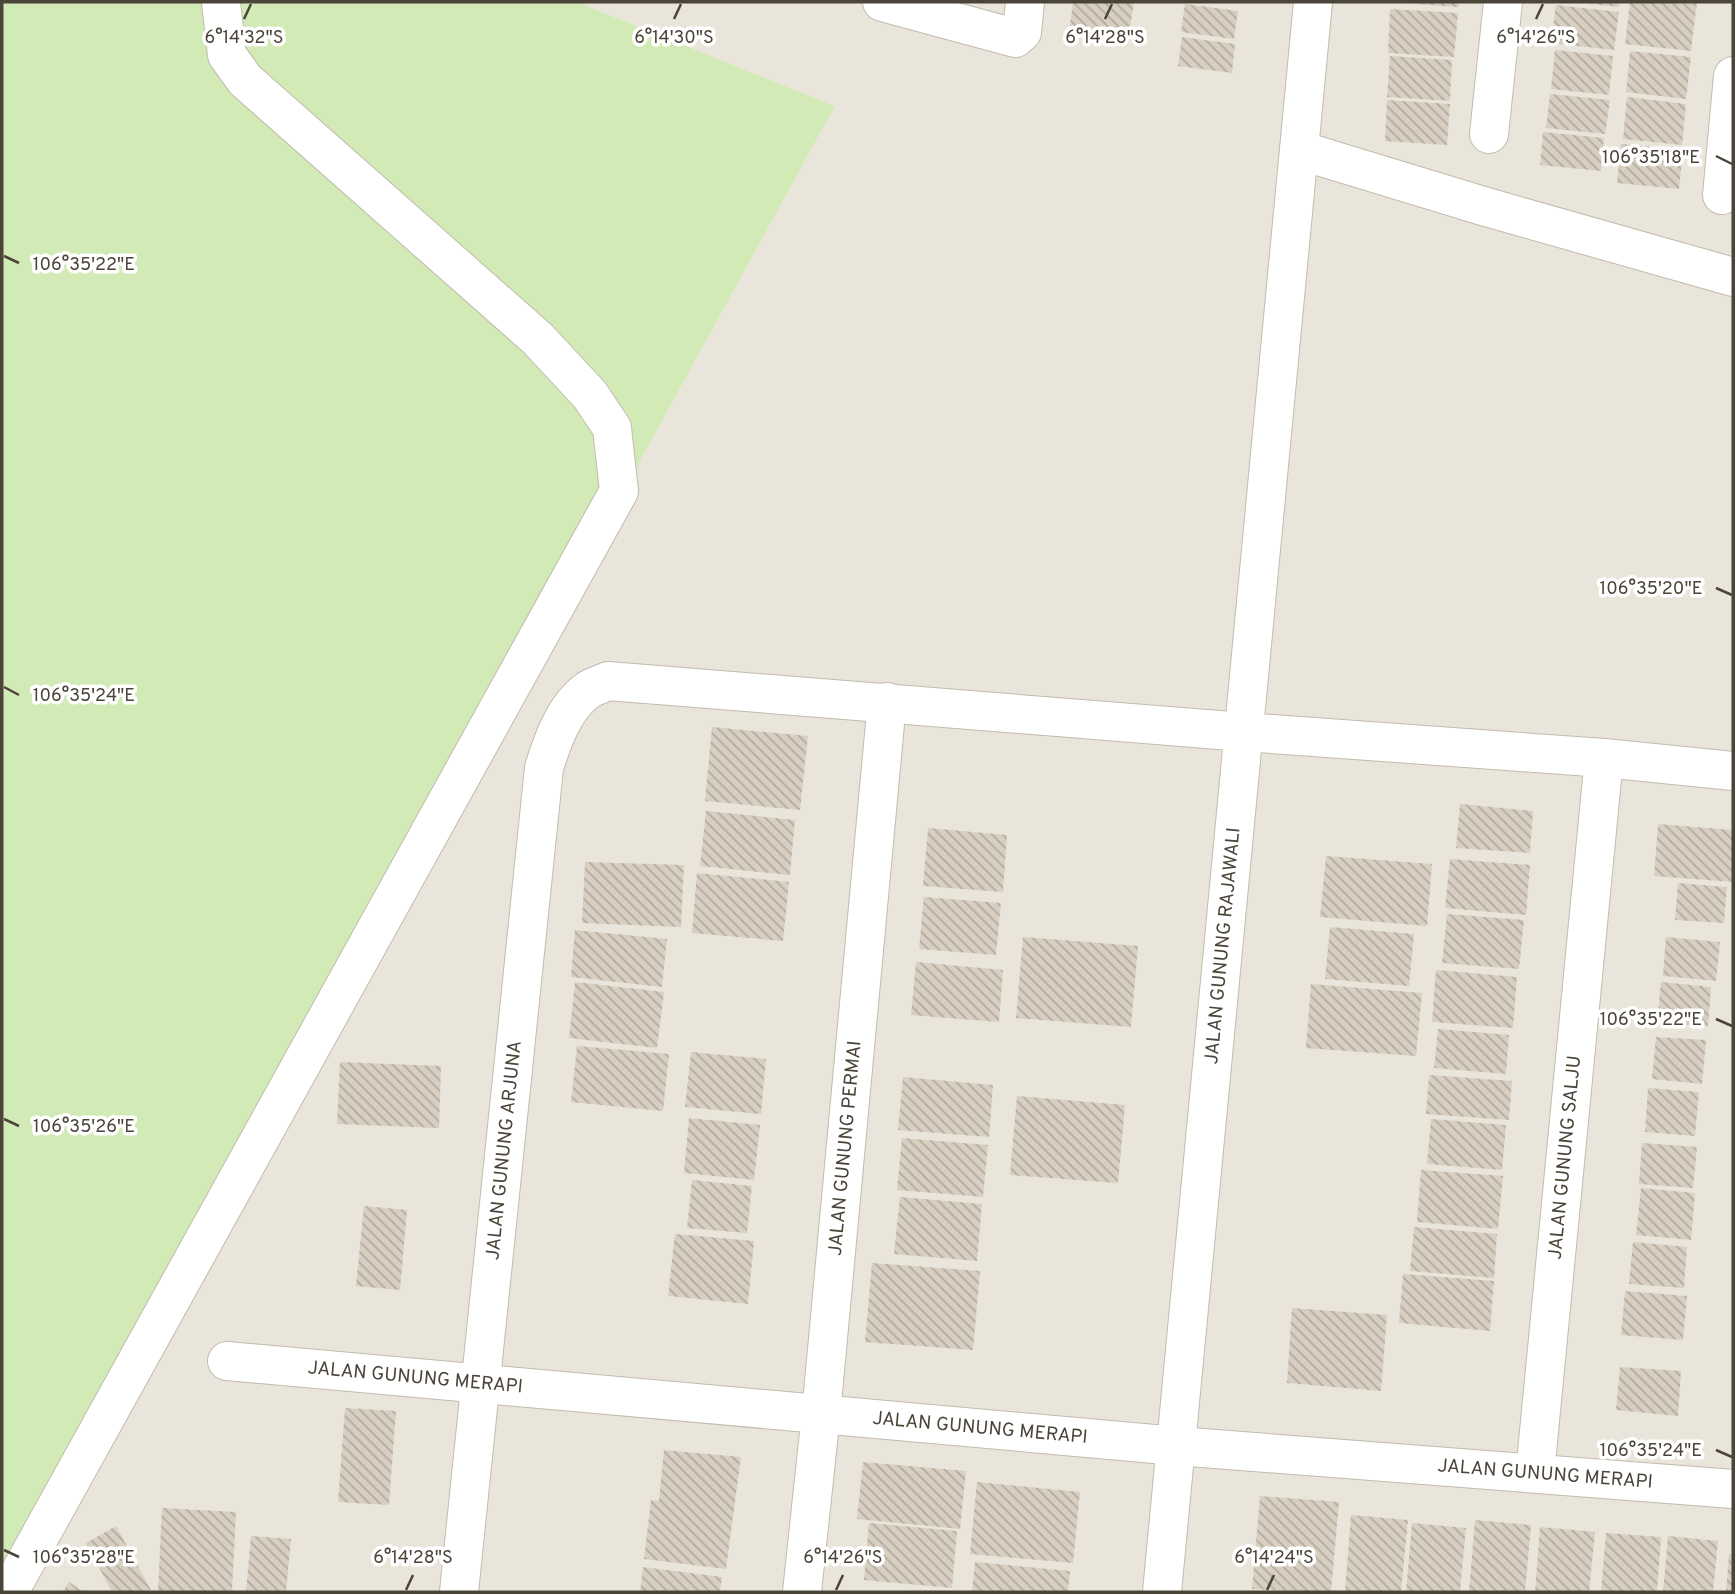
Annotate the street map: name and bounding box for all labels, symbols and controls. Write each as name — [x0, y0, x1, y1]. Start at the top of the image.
text: 6°14'32"S — [204, 27, 284, 50]
text: 6°14'30"S — [634, 27, 714, 50]
text: 6°14'28"S — [1065, 27, 1145, 50]
text: 6°14'26"S — [1496, 27, 1576, 50]
text: 106°35'18"E — [1602, 147, 1700, 170]
text: 106°35'22"E — [33, 254, 135, 277]
text: 106°35'20"E — [1600, 578, 1702, 601]
text: 106°35'24"E — [33, 685, 135, 708]
street label: JALAN GUNUNG RAJAWALI — [1200, 826, 1247, 1065]
text: 106°35'22"E — [1600, 1009, 1702, 1032]
street label: JALAN GUNUNG ARJUNA — [481, 1039, 528, 1261]
street label: JALAN GUNUNG PERMAI — [824, 1039, 868, 1257]
street label: JALAN GUNUNG SALJU — [1544, 1054, 1587, 1261]
text: 106°35'26"E — [33, 1116, 135, 1139]
street label: JALAN GUNUNG MERAPI — [307, 1356, 524, 1399]
street label: JALAN GUNUNG MERAPI — [871, 1407, 1089, 1450]
text: 106°35'24"E — [1600, 1440, 1702, 1463]
street label: JALAN GUNUNG MERAPI — [1437, 1454, 1654, 1495]
text: 106°35'28"E — [33, 1547, 135, 1570]
text: 6°14'28"S — [373, 1547, 453, 1570]
text: 6°14'26"S — [803, 1547, 883, 1570]
text: 6°14'24"S — [1234, 1547, 1314, 1570]

